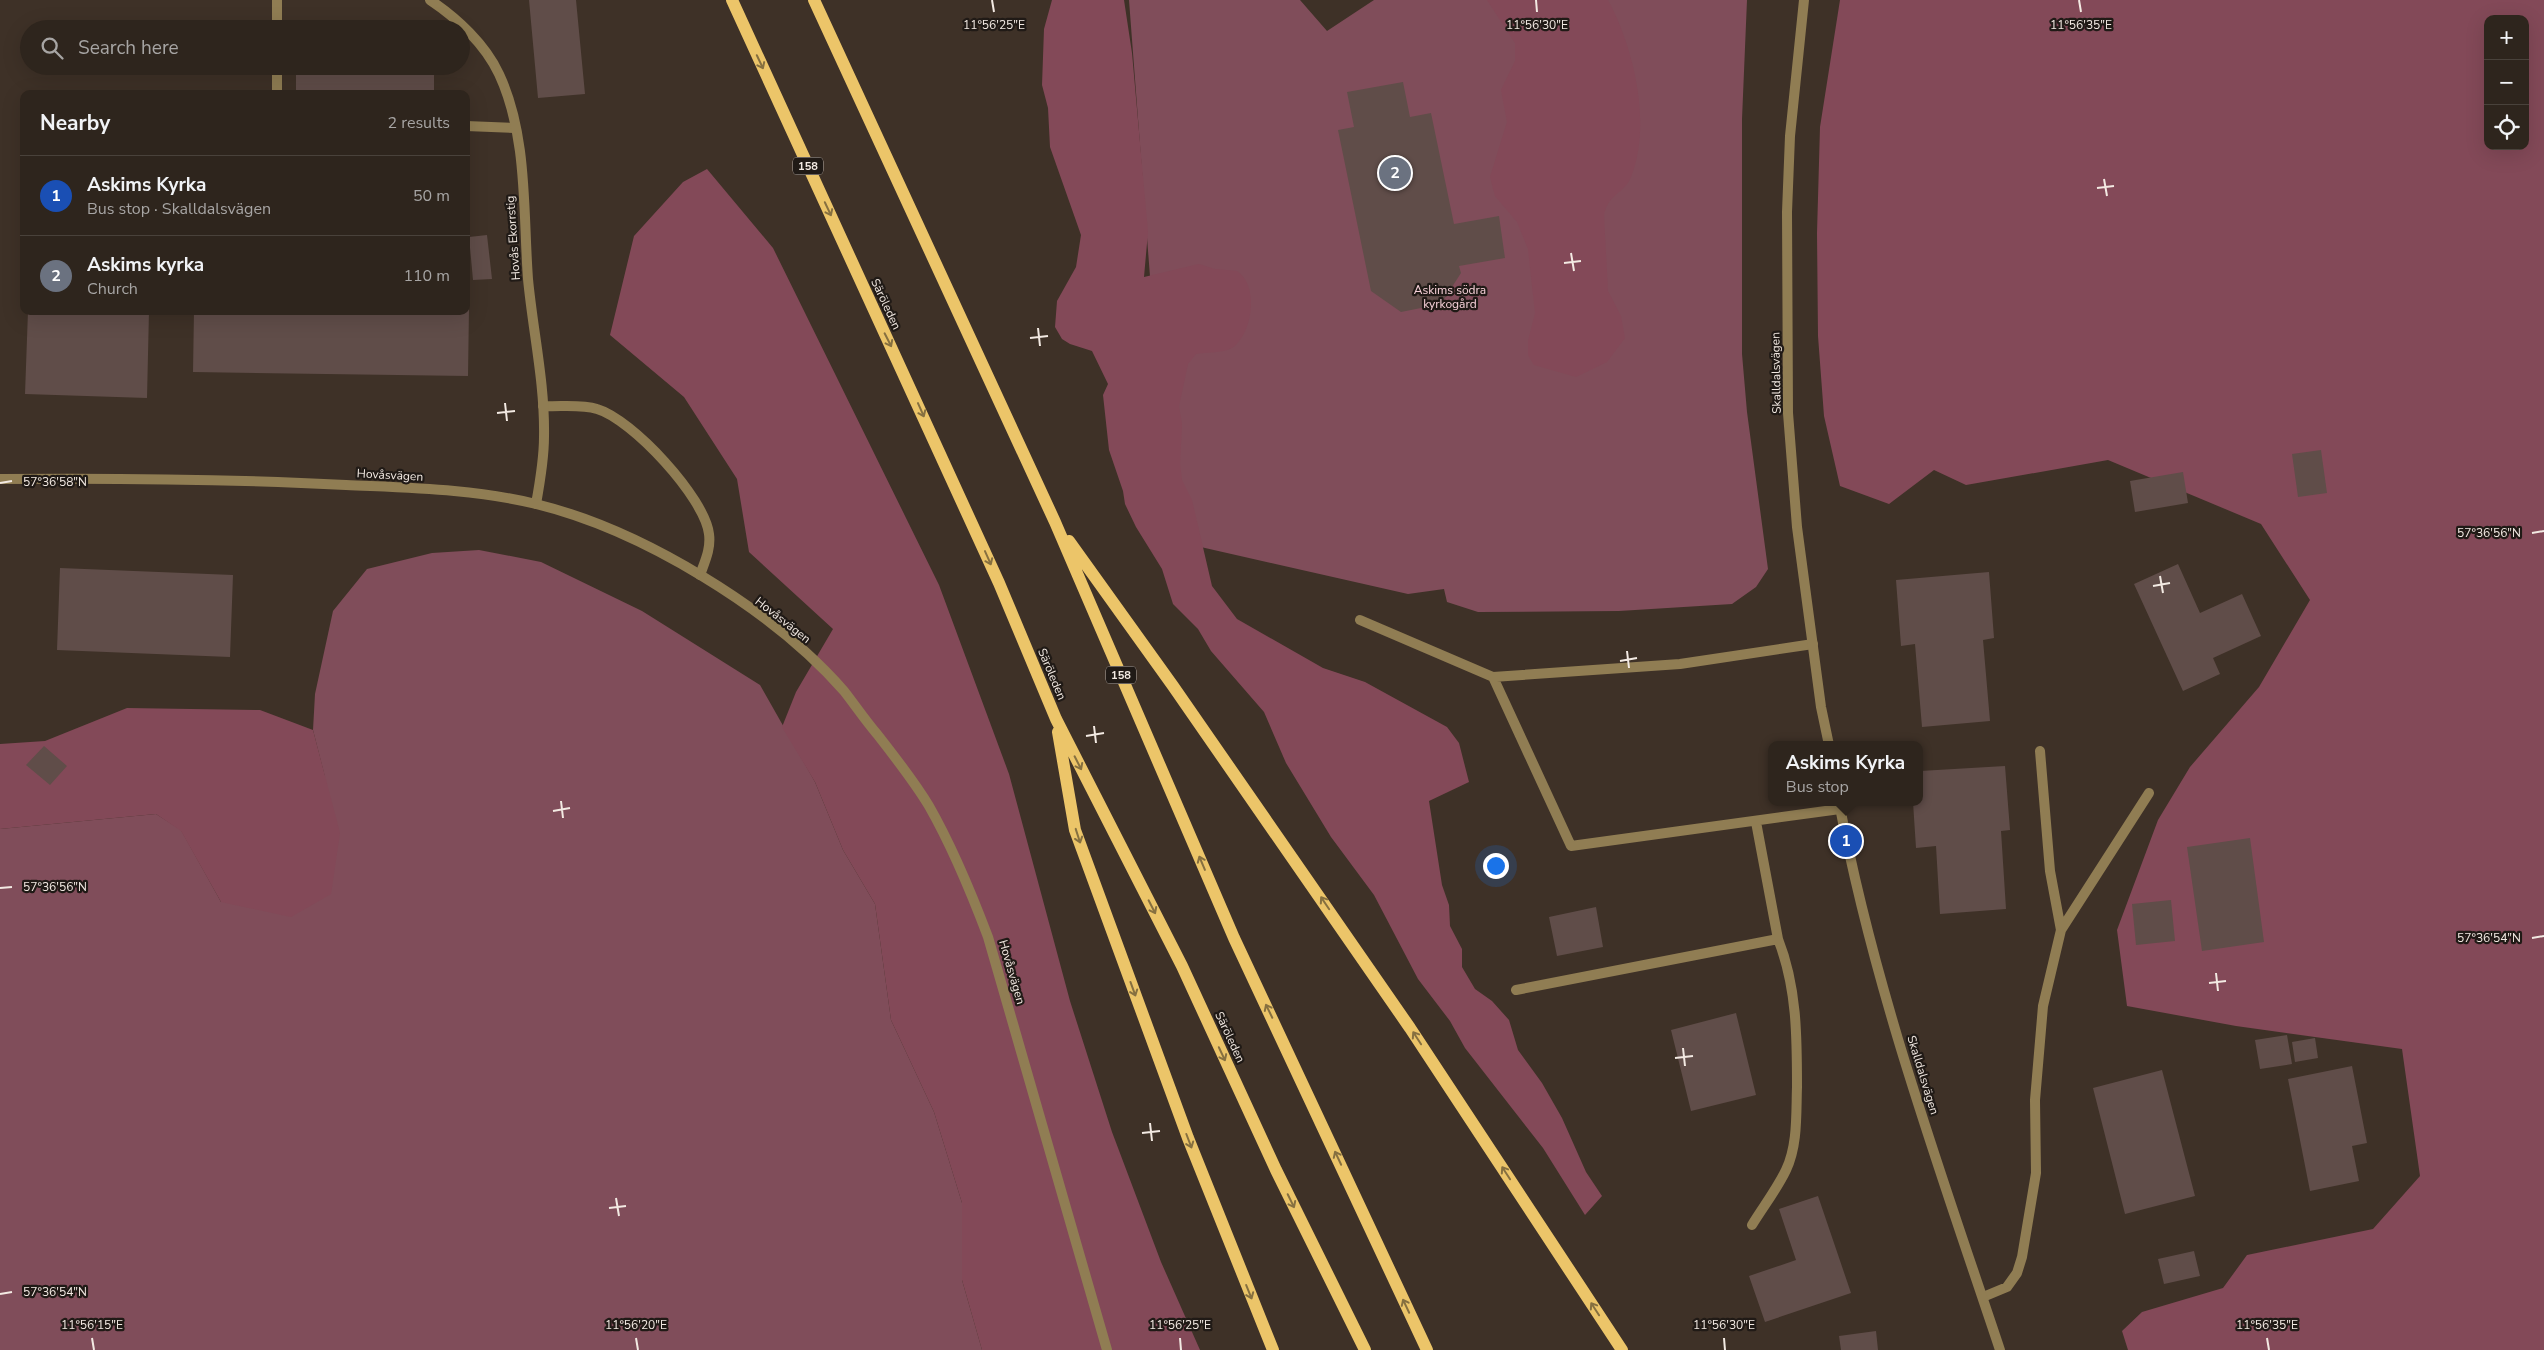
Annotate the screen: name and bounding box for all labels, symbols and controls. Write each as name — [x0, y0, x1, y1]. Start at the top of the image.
map controls — [2484, 15, 2529, 150]
button: + — [2484, 15, 2529, 60]
text: 11°56'25"E — [963, 17, 1025, 33]
text: 11°56'30"E — [1506, 17, 1568, 33]
text: 11°56'35"E — [2050, 17, 2112, 33]
search box — [20, 20, 470, 75]
icon: search — [38, 34, 66, 62]
text: Search here — [78, 35, 179, 61]
one-way arrow — [756, 54, 765, 69]
button: − — [2484, 60, 2529, 105]
button: locate — [2484, 105, 2529, 150]
text: Nearby — [40, 109, 110, 137]
text: 2 results — [388, 112, 450, 134]
pin: 2 — [1379, 154, 1411, 192]
road number: 158 — [793, 158, 823, 175]
text: Askims Kyrka — [87, 172, 206, 198]
text: 1 — [51, 185, 61, 207]
text: 50 m — [413, 185, 450, 207]
street label: Hovås Ekorrstig — [502, 195, 524, 281]
text: Bus stop · Skalldalsvägen — [87, 198, 271, 220]
one-way arrow — [823, 201, 833, 216]
text: Askims kyrka — [87, 252, 204, 278]
text: 2 — [51, 265, 61, 287]
text: 110 m — [403, 265, 450, 287]
street label: Säröleden — [867, 276, 905, 332]
text: Church — [87, 278, 138, 300]
park label: Askims södra kyrkogård — [1414, 282, 1486, 312]
one-way arrow — [884, 332, 893, 347]
street label: Skalldalsvägen — [1767, 332, 1785, 414]
one-way arrow — [917, 402, 927, 417]
street label: Hovåsvägen — [356, 465, 424, 485]
text: 57°36'58"N — [23, 474, 87, 490]
text: 57°36'56"N — [2457, 525, 2521, 541]
one-way arrow — [984, 550, 993, 565]
street label: Hovåsvägen — [752, 593, 814, 647]
street label: Säröleden — [1034, 646, 1070, 702]
road number: 158 — [1106, 666, 1136, 684]
popup — [1768, 741, 1923, 806]
text: Askims Kyrka — [1786, 750, 1905, 776]
one-way arrow — [1073, 755, 1083, 770]
text: Bus stop — [1786, 776, 1849, 798]
pin: 1 — [1830, 822, 1862, 860]
one-way arrow — [1073, 828, 1083, 844]
your location — [1483, 853, 1509, 879]
one-way arrow — [1197, 856, 1206, 871]
text: 57°36'56"N — [23, 879, 87, 895]
one-way arrow — [1320, 897, 1330, 911]
one-way arrow — [1148, 899, 1157, 914]
text: 57°36'54"N — [2457, 930, 2521, 946]
street label: Hovåsvägen — [995, 938, 1029, 1006]
one-way arrow — [1129, 980, 1138, 996]
one-way arrow — [1264, 1004, 1273, 1019]
street label: Säröleden — [1211, 1009, 1249, 1065]
one-way arrow — [1412, 1031, 1422, 1045]
street label: Skalldalsvägen — [1903, 1034, 1943, 1116]
one-way arrow — [1218, 1046, 1228, 1061]
one-way arrow — [1185, 1133, 1195, 1148]
one-way arrow — [1333, 1151, 1343, 1166]
one-way arrow — [1501, 1166, 1512, 1180]
one-way arrow — [1287, 1193, 1296, 1208]
text: 57°36'54"N — [23, 1284, 87, 1300]
one-way arrow — [1245, 1284, 1254, 1299]
one-way arrow — [1401, 1299, 1410, 1314]
one-way arrow — [1590, 1302, 1601, 1316]
text: 11°56'15"E — [61, 1317, 123, 1333]
text: 11°56'20"E — [605, 1317, 667, 1333]
text: 11°56'25"E — [1149, 1317, 1211, 1333]
text: 11°56'30"E — [1693, 1317, 1755, 1333]
text: 11°56'35"E — [2236, 1317, 2298, 1333]

